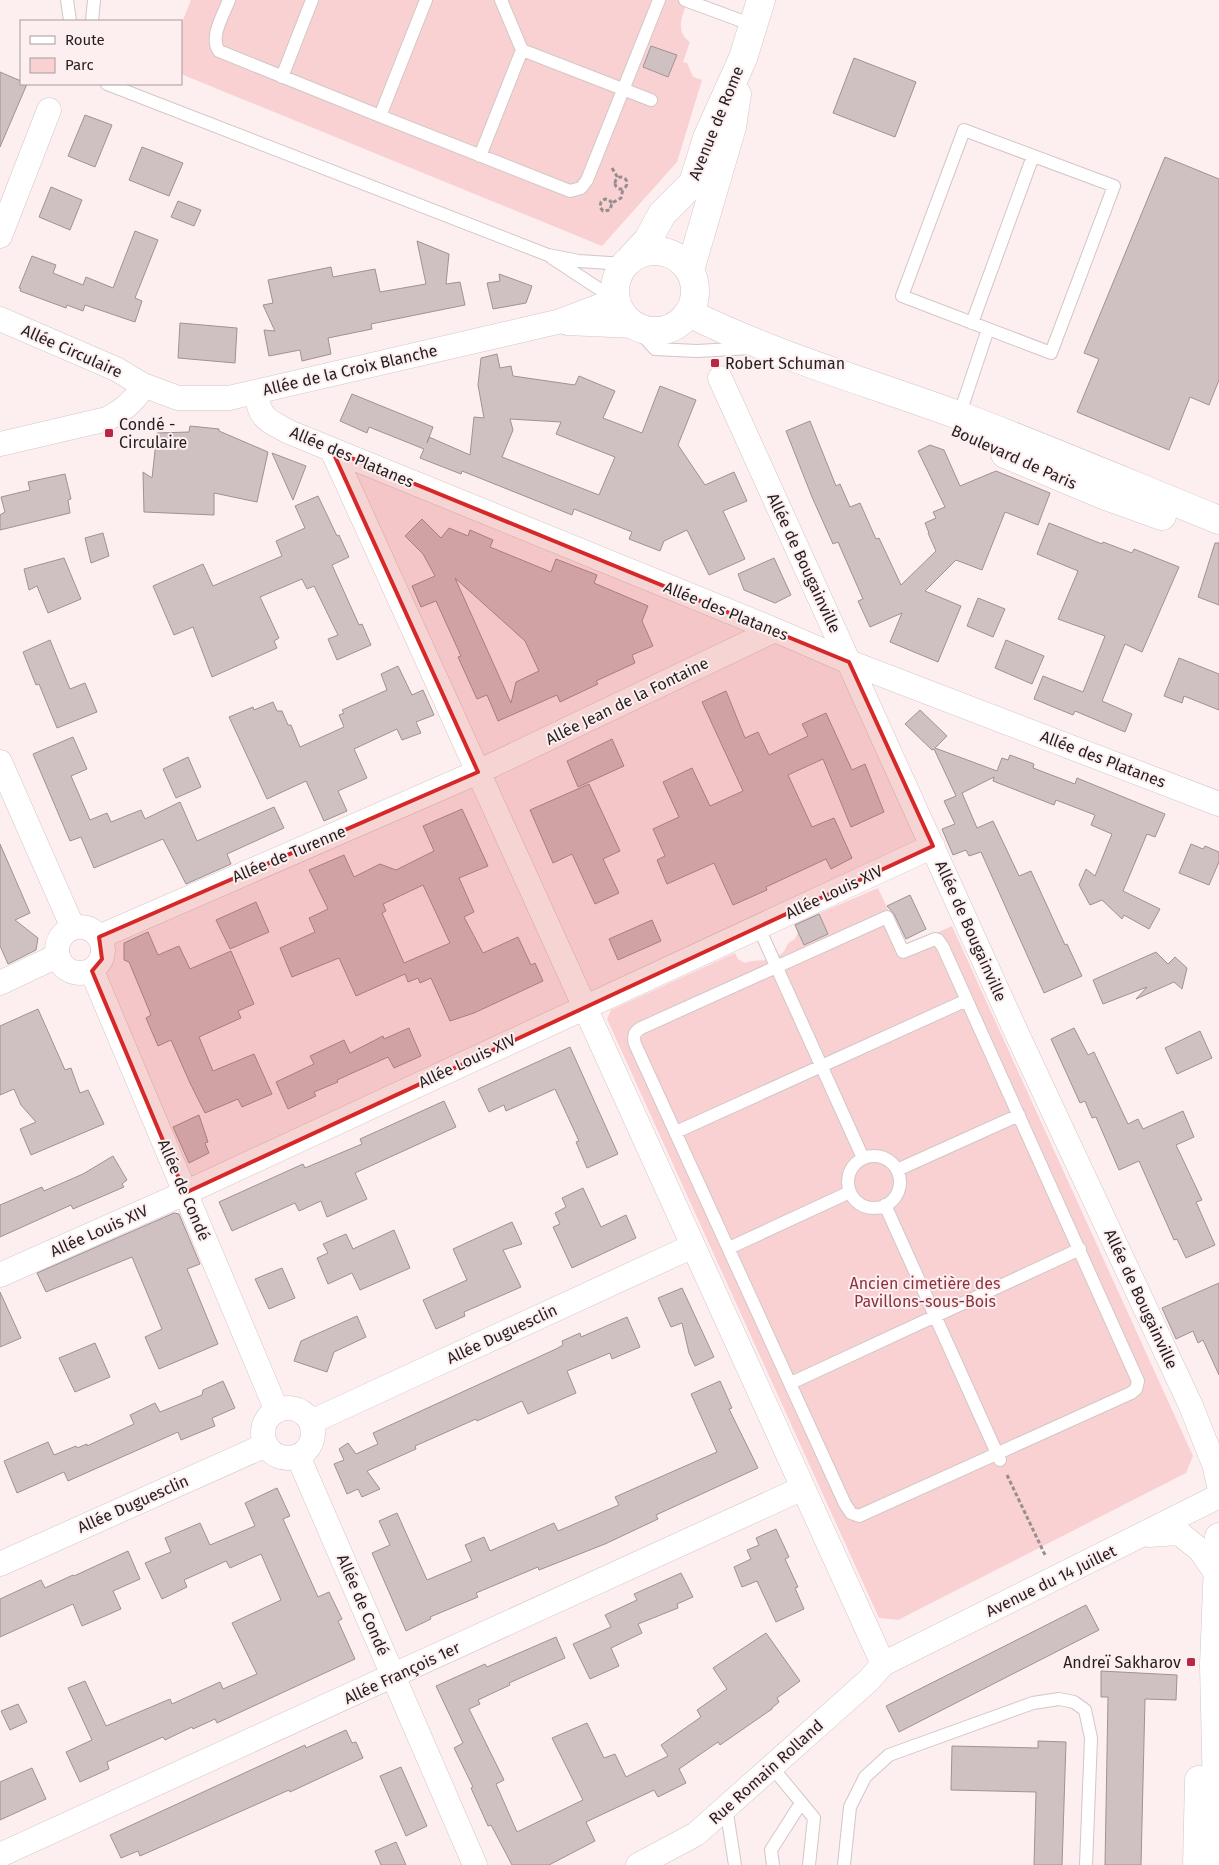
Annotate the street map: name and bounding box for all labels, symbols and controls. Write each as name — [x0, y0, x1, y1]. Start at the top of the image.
legend — [20, 20, 182, 85]
text: Route — [65, 31, 105, 49]
text: Parc — [65, 56, 94, 74]
street label: Avenue de Rome — [685, 63, 747, 183]
street label: Allée Circulaire — [19, 320, 125, 382]
street label: Allée de la Croix Blanche — [261, 341, 439, 399]
place label: Robert Schuman — [725, 354, 845, 373]
marker: Robert Schuman — [709, 357, 721, 369]
place label: Condé - Circulaire — [119, 415, 187, 452]
street label: Boulevard de Paris — [948, 421, 1080, 493]
street label: Allée des Platanes — [287, 422, 417, 492]
marker: Condé - Circulaire — [103, 427, 115, 439]
street label: Allée de Bougainville — [763, 490, 845, 636]
street label: Allée des Platanes — [661, 577, 791, 645]
street label: Allée Jean de la Fontaine — [542, 653, 712, 749]
street label: Allée des Platanes — [1038, 726, 1168, 792]
street label: Allée de Turenne — [229, 822, 349, 886]
street label: Allée de Bougainville — [931, 858, 1011, 1004]
street label: Allée Louis XIV — [782, 861, 886, 923]
street label: Allée Louis XIV — [415, 1030, 519, 1092]
street label: Allée de Condé — [154, 1136, 214, 1244]
street label: Allée Louis XIV — [47, 1201, 151, 1261]
street label: Allée de Bougainville — [1100, 1226, 1182, 1372]
park label: Ancien cimetière des Pavillons-sous-Bois — [849, 1274, 1001, 1311]
street label: Allée Duguesclin — [444, 1300, 560, 1368]
street label: Allée Duguesclin — [74, 1471, 192, 1537]
street label: Avenue du 14 Juillet — [983, 1541, 1119, 1621]
street label: Allée de Condé — [333, 1551, 393, 1659]
street label: Allée François 1er — [341, 1637, 464, 1709]
place label: Andreï Sakharov — [1063, 1653, 1181, 1672]
marker: Andreï Sakharov — [1185, 1656, 1197, 1668]
street label: Rue Romain Rolland — [705, 1716, 827, 1828]

